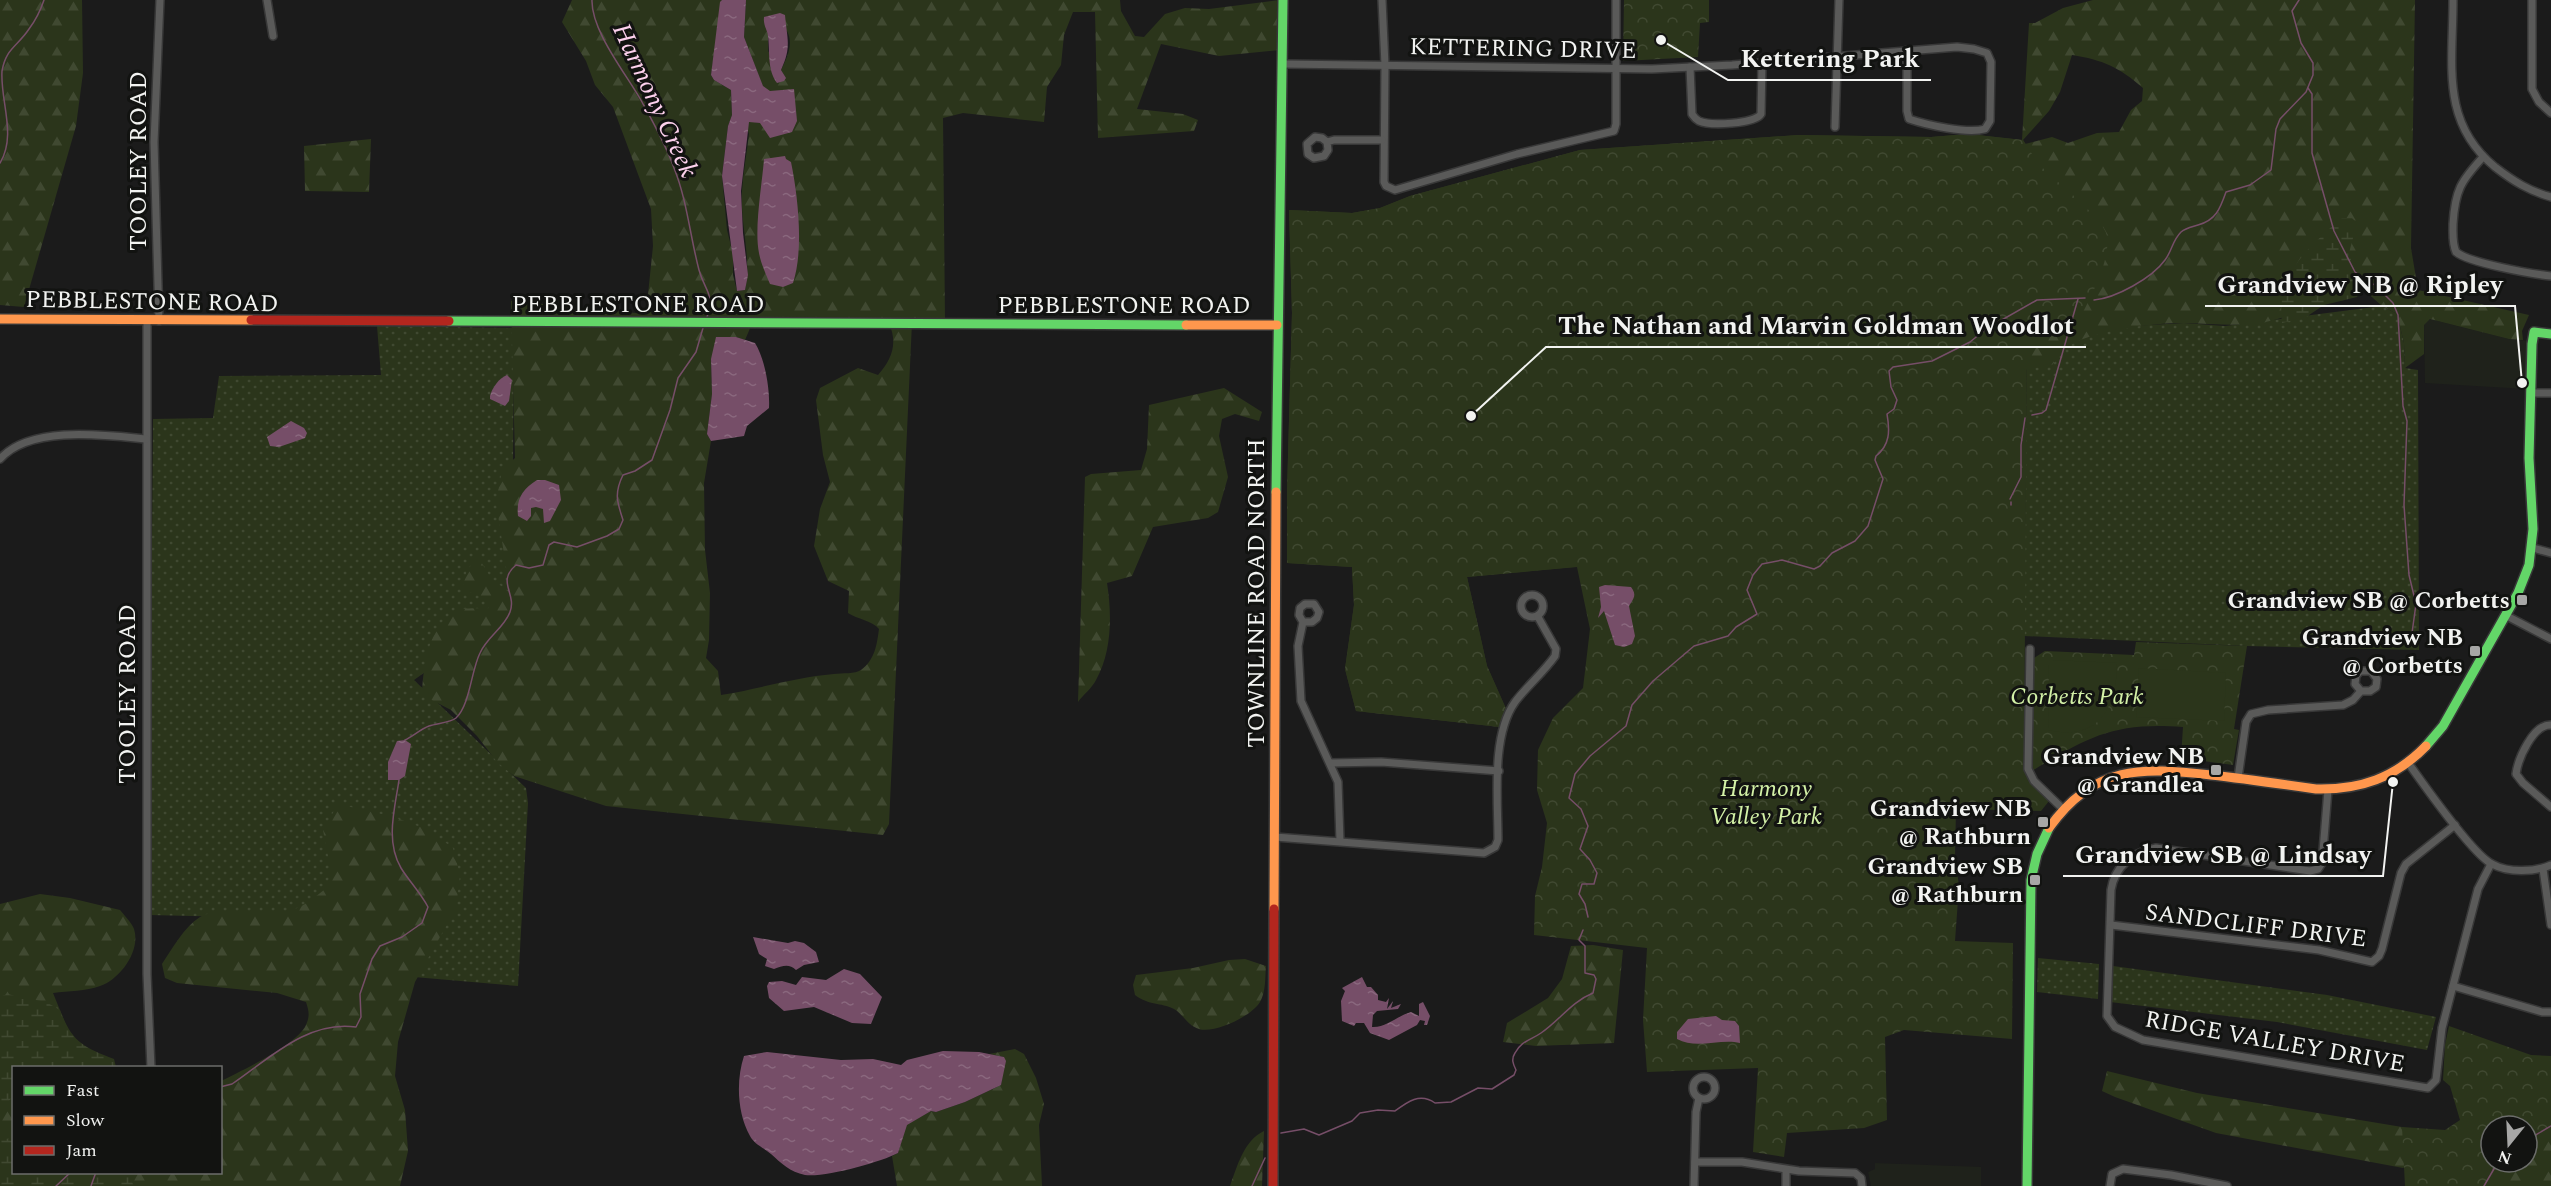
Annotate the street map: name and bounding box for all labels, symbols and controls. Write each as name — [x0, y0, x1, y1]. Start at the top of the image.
water label: Harmony Creek — [602, 16, 708, 185]
street label: KETTERING DRIVE — [1409, 29, 1637, 69]
callout: Kettering Park — [1728, 36, 1931, 80]
text: Kettering Park — [1740, 39, 1920, 79]
street label: TOOLEY ROAD — [121, 71, 157, 251]
callout: Grandview NB @ Ripley — [2205, 262, 2515, 306]
text: Grandview NB @ Ripley — [2217, 265, 2504, 305]
street label: PEBBLESTONE ROAD — [25, 282, 279, 322]
street label: PEBBLESTONE ROAD — [511, 287, 765, 323]
street label: PEBBLESTONE ROAD — [997, 288, 1251, 324]
callout: The Nathan and Marvin Goldman Woodlot — [1546, 303, 2086, 347]
text: The Nathan and Marvin Goldman Woodlot — [1558, 306, 2074, 346]
street label: TOWNLINE ROAD NORTH — [1239, 438, 1275, 748]
place label: Grandview SB @ Corbetts — [2228, 583, 2510, 619]
marker: Grandview SB @ Corbetts — [2515, 593, 2529, 607]
street label: TOOLEY ROAD — [110, 604, 146, 784]
place label: Grandview NB @ Corbetts — [2302, 620, 2463, 684]
marker: Grandview NB @ Corbetts — [2468, 644, 2482, 658]
park label: Corbetts Park — [2010, 679, 2144, 715]
place label: Grandview NB @ Grandlea — [2043, 739, 2205, 803]
marker: Grandview NB @ Grandlea — [2209, 763, 2223, 777]
park label: Harmony Valley Park — [1710, 771, 1822, 835]
place label: Grandview NB @ Rathburn — [1870, 791, 2031, 855]
marker: Grandview NB @ Rathburn — [2036, 815, 2050, 829]
callout: Grandview SB @ Lindsay — [2063, 832, 2383, 876]
text: Grandview SB @ Lindsay — [2075, 835, 2373, 875]
place label: Grandview SB @ Rathburn — [1868, 849, 2023, 913]
marker: Grandview SB @ Rathburn — [2028, 873, 2042, 887]
street label: SANDCLIFF DRIVE — [2143, 895, 2369, 957]
street label: RIDGE VALLEY DRIVE — [2142, 1001, 2408, 1083]
legend — [12, 1066, 222, 1174]
text: Fast — [66, 1077, 99, 1104]
text: Slow — [66, 1107, 105, 1134]
north arrow — [2479, 1114, 2539, 1174]
text: Jam — [66, 1137, 97, 1164]
text: N — [2495, 1144, 2515, 1171]

